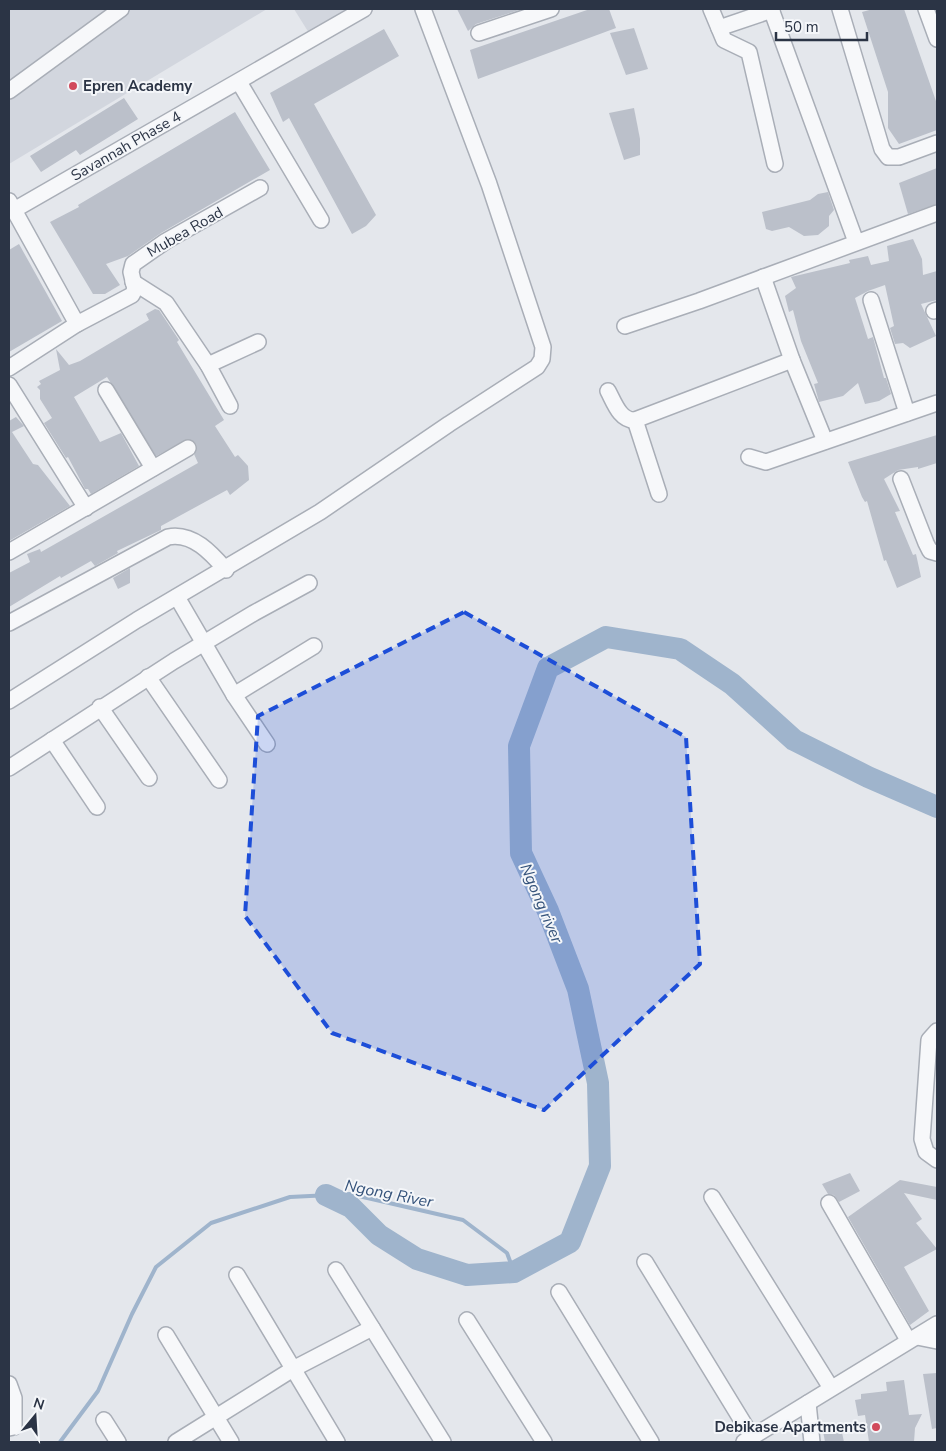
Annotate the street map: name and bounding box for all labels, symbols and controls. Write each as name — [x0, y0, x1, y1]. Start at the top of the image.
scale bar — [776, 10, 867, 42]
text: 50 m — [784, 17, 819, 37]
place label: Epren Academy — [83, 76, 192, 96]
marker: Epren Academy — [67, 80, 79, 92]
street label: Savannah Phase 4 — [67, 106, 185, 186]
street label: Mubea Road — [143, 202, 227, 262]
water label: Ngong river — [514, 860, 568, 948]
water label: Ngong River — [343, 1175, 436, 1214]
north arrow — [10, 1391, 60, 1441]
text: N — [31, 1393, 47, 1415]
place label: Debikase Apartments — [714, 1417, 866, 1437]
marker: Debikase Apartments — [870, 1421, 882, 1433]

